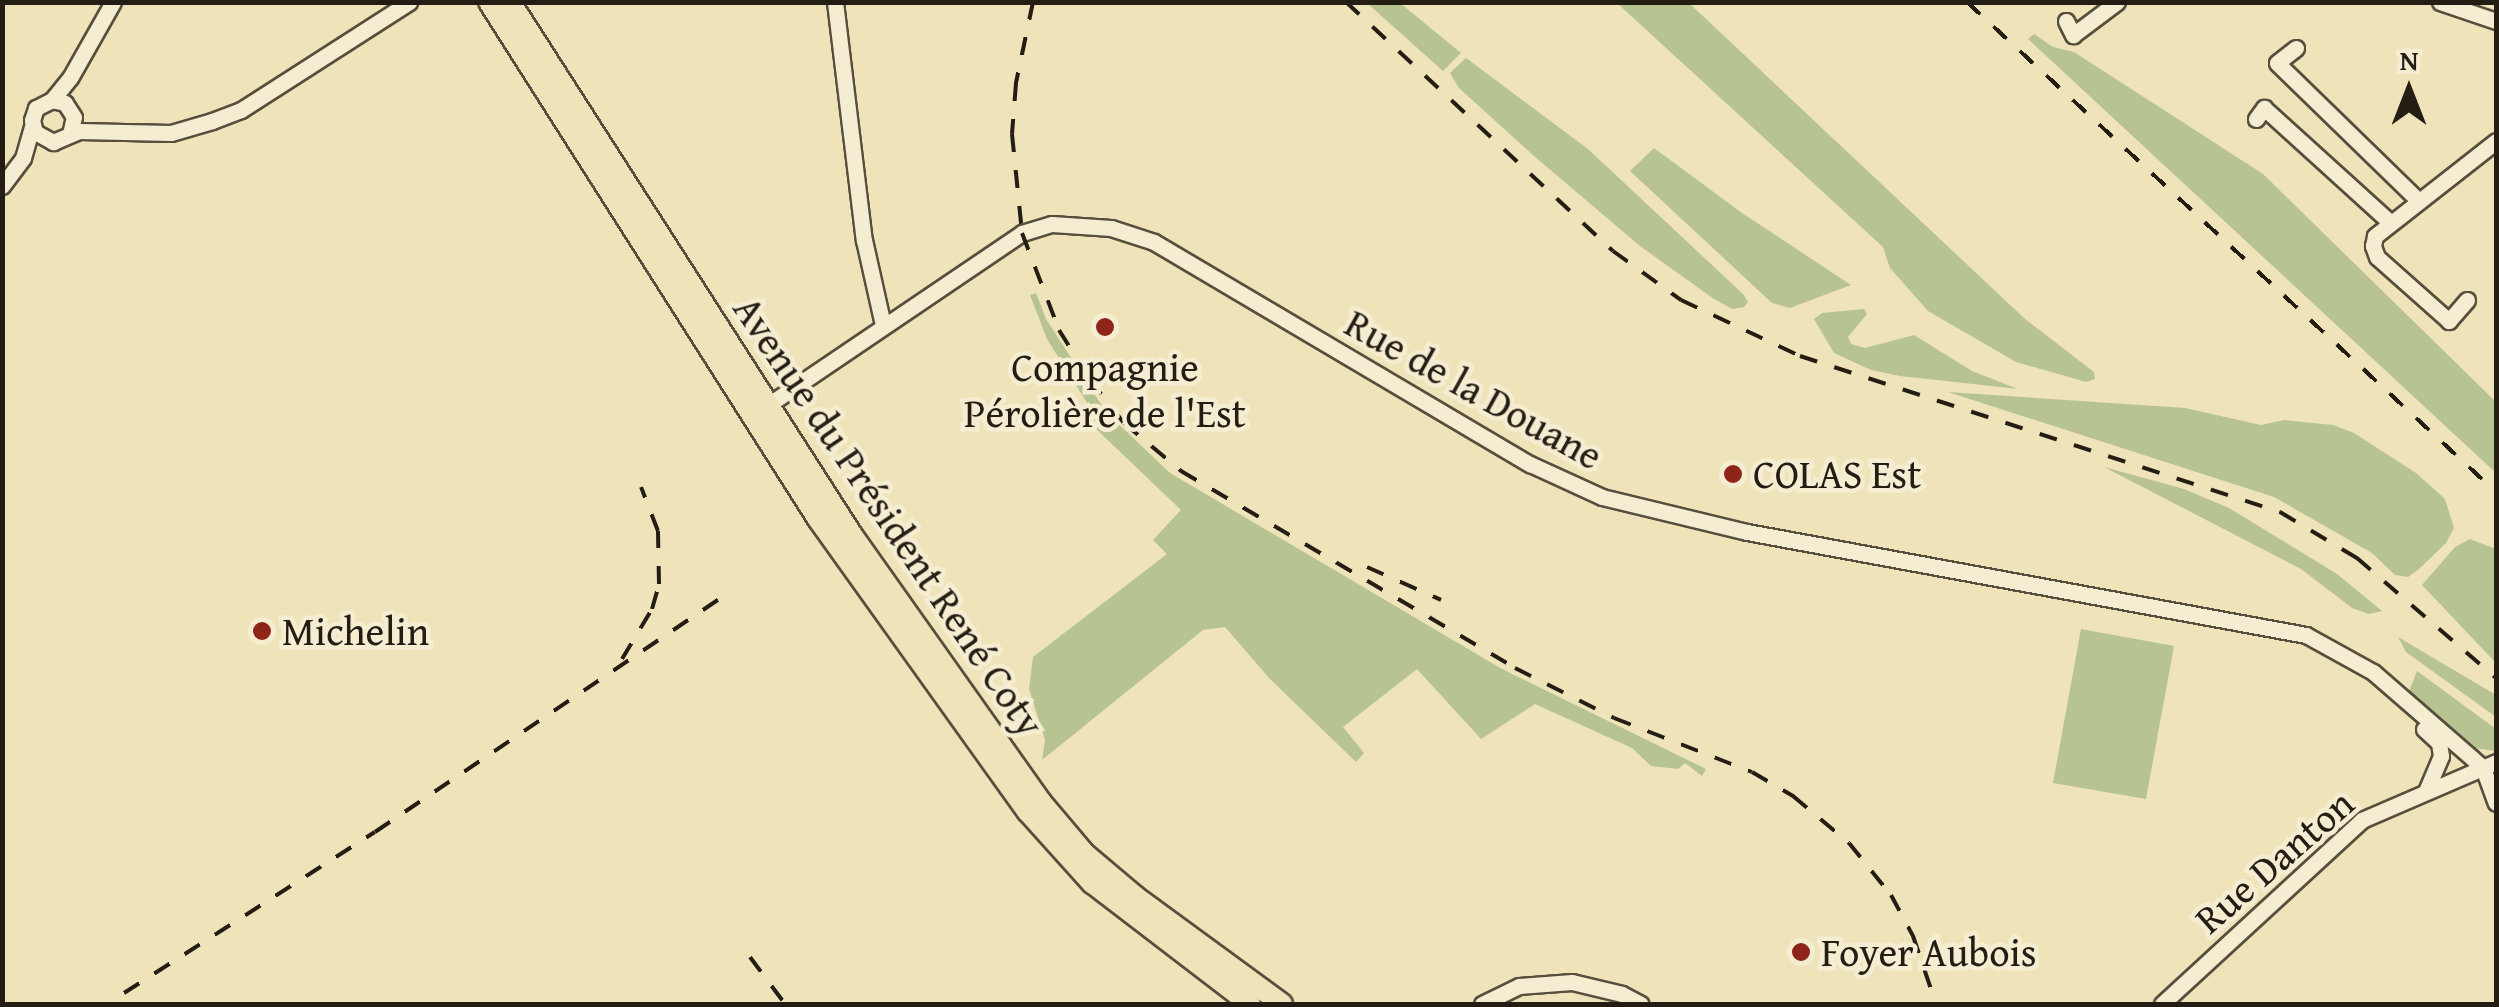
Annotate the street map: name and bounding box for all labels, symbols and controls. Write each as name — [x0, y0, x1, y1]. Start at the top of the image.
text: N — [2400, 39, 2418, 80]
north arrow — [2359, 40, 2459, 140]
street label: Avenue du Président René Coty — [723, 287, 1055, 745]
street label: Rue de la Douane — [1337, 299, 1611, 479]
marker: Compagnie Pérolière de l'Est — [1094, 316, 1116, 338]
place label: Compagnie Pérolière de l'Est — [964, 343, 1246, 437]
place label: COLAS Est — [1753, 450, 1921, 498]
marker: COLAS Est — [1722, 463, 1744, 485]
place label: Michelin — [282, 607, 429, 655]
marker: Michelin — [251, 620, 273, 642]
street label: Rue Danton — [2185, 779, 2363, 943]
place label: Foyer Aubois — [1821, 928, 2037, 976]
marker: Foyer Aubois — [1790, 941, 1812, 963]

